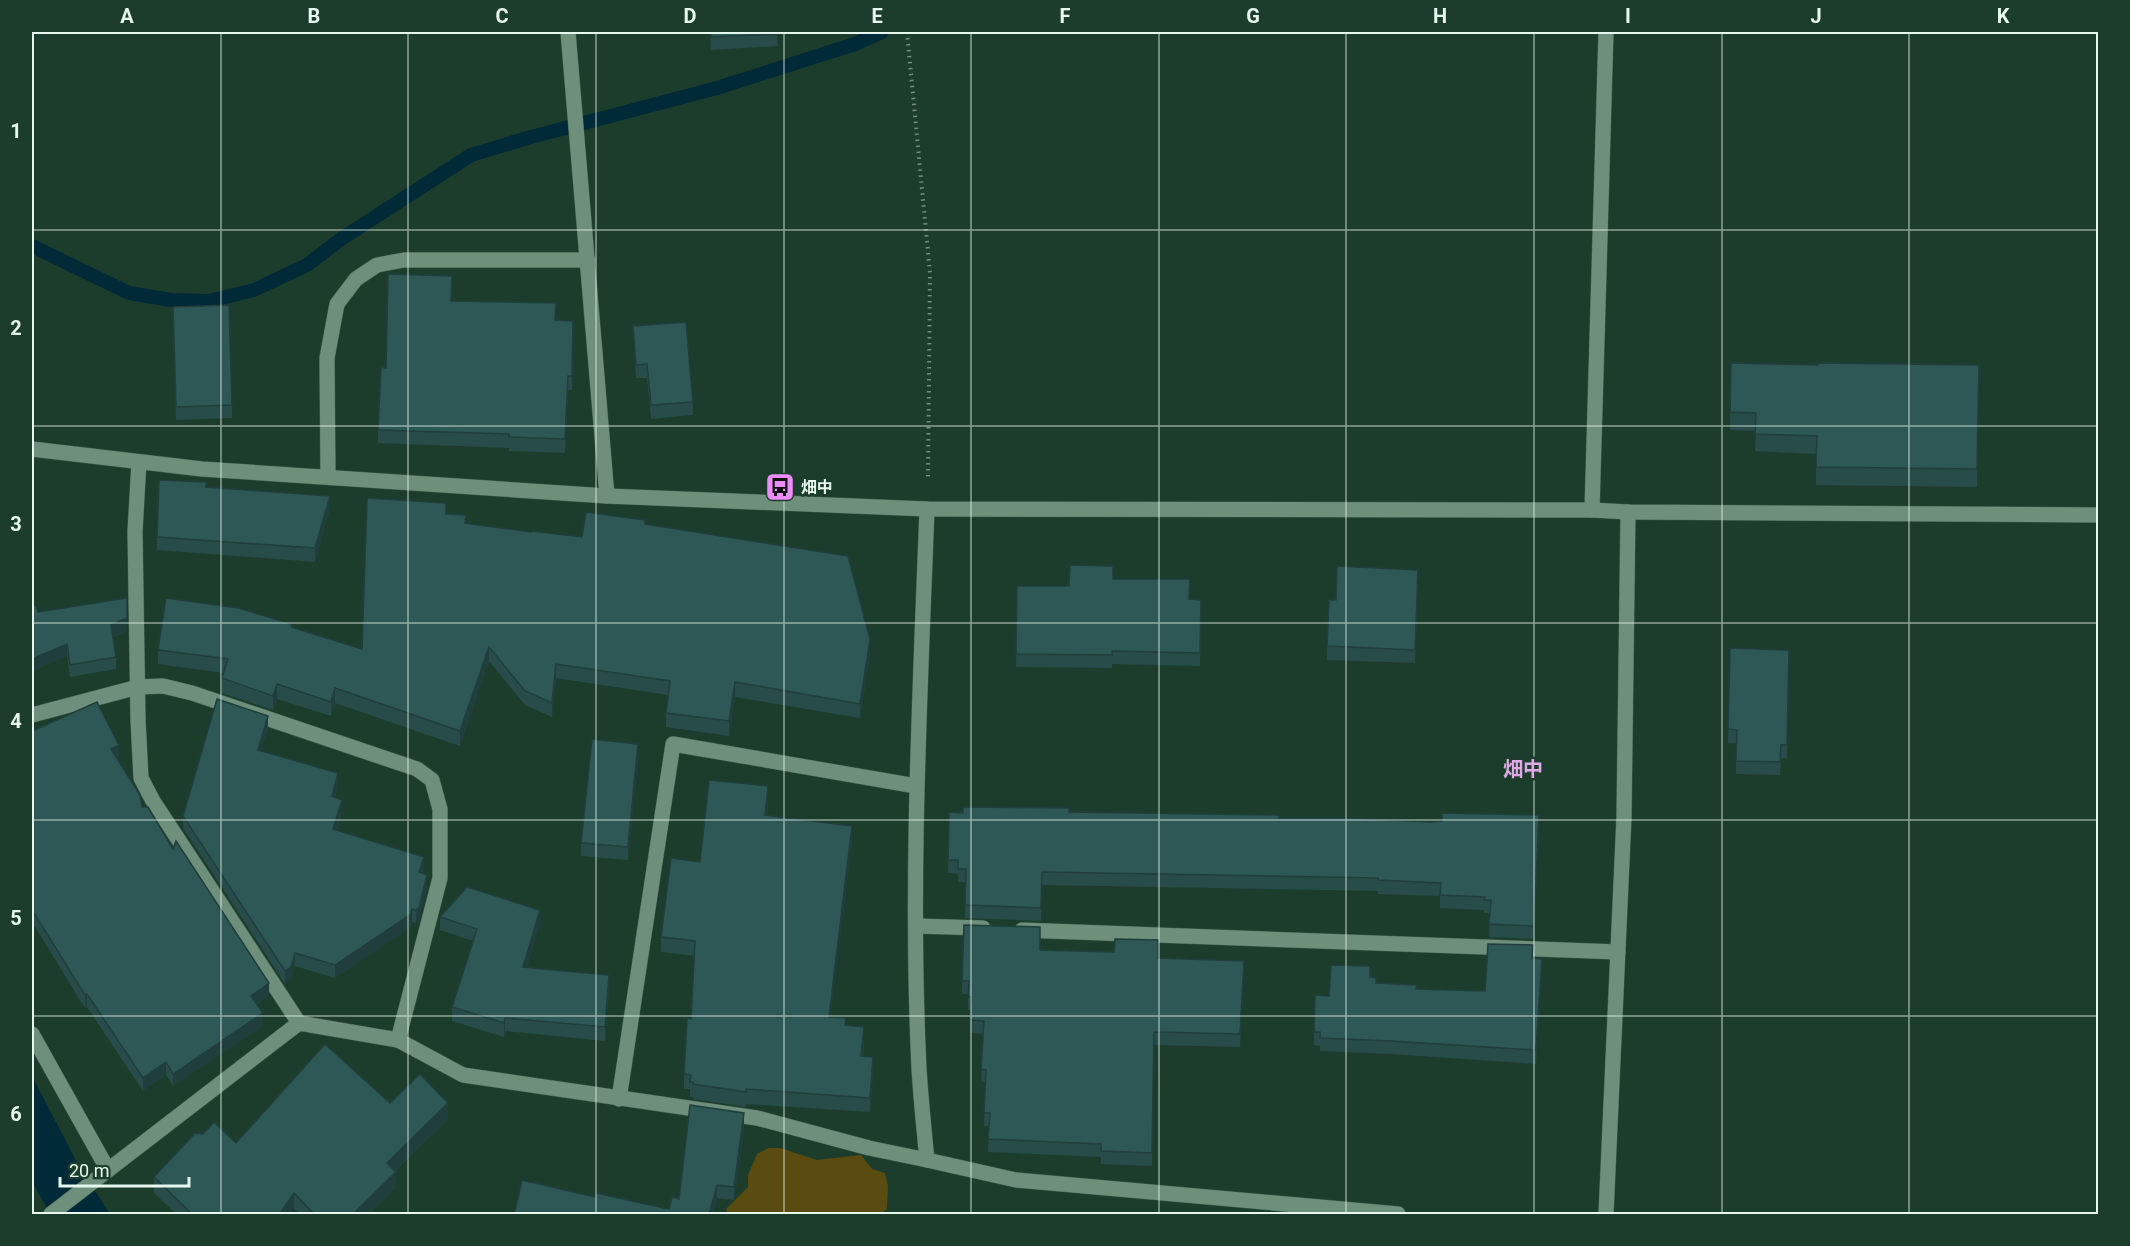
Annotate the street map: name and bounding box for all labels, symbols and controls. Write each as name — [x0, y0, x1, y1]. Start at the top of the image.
text: A — [120, 4, 134, 28]
text: B — [308, 4, 320, 28]
text: C — [495, 4, 509, 28]
text: D — [684, 4, 697, 28]
text: E — [871, 4, 883, 28]
text: F — [1060, 4, 1071, 28]
text: G — [1246, 4, 1260, 28]
text: H — [1433, 4, 1447, 28]
text: I — [1625, 4, 1631, 28]
text: J — [1810, 4, 1822, 28]
text: K — [1997, 4, 2010, 28]
text: 1 — [10, 119, 22, 143]
text: 2 — [10, 316, 22, 340]
bus stop icon: 畑中 — [764, 471, 796, 503]
place label: 畑中 — [801, 478, 833, 497]
text: 3 — [10, 512, 22, 536]
text: 4 — [10, 709, 22, 733]
district label: 畑中 — [1503, 757, 1543, 781]
text: 5 — [10, 906, 22, 930]
text: 6 — [10, 1102, 22, 1126]
scale bar — [60, 1150, 189, 1188]
text: 20 m — [69, 1160, 109, 1181]

